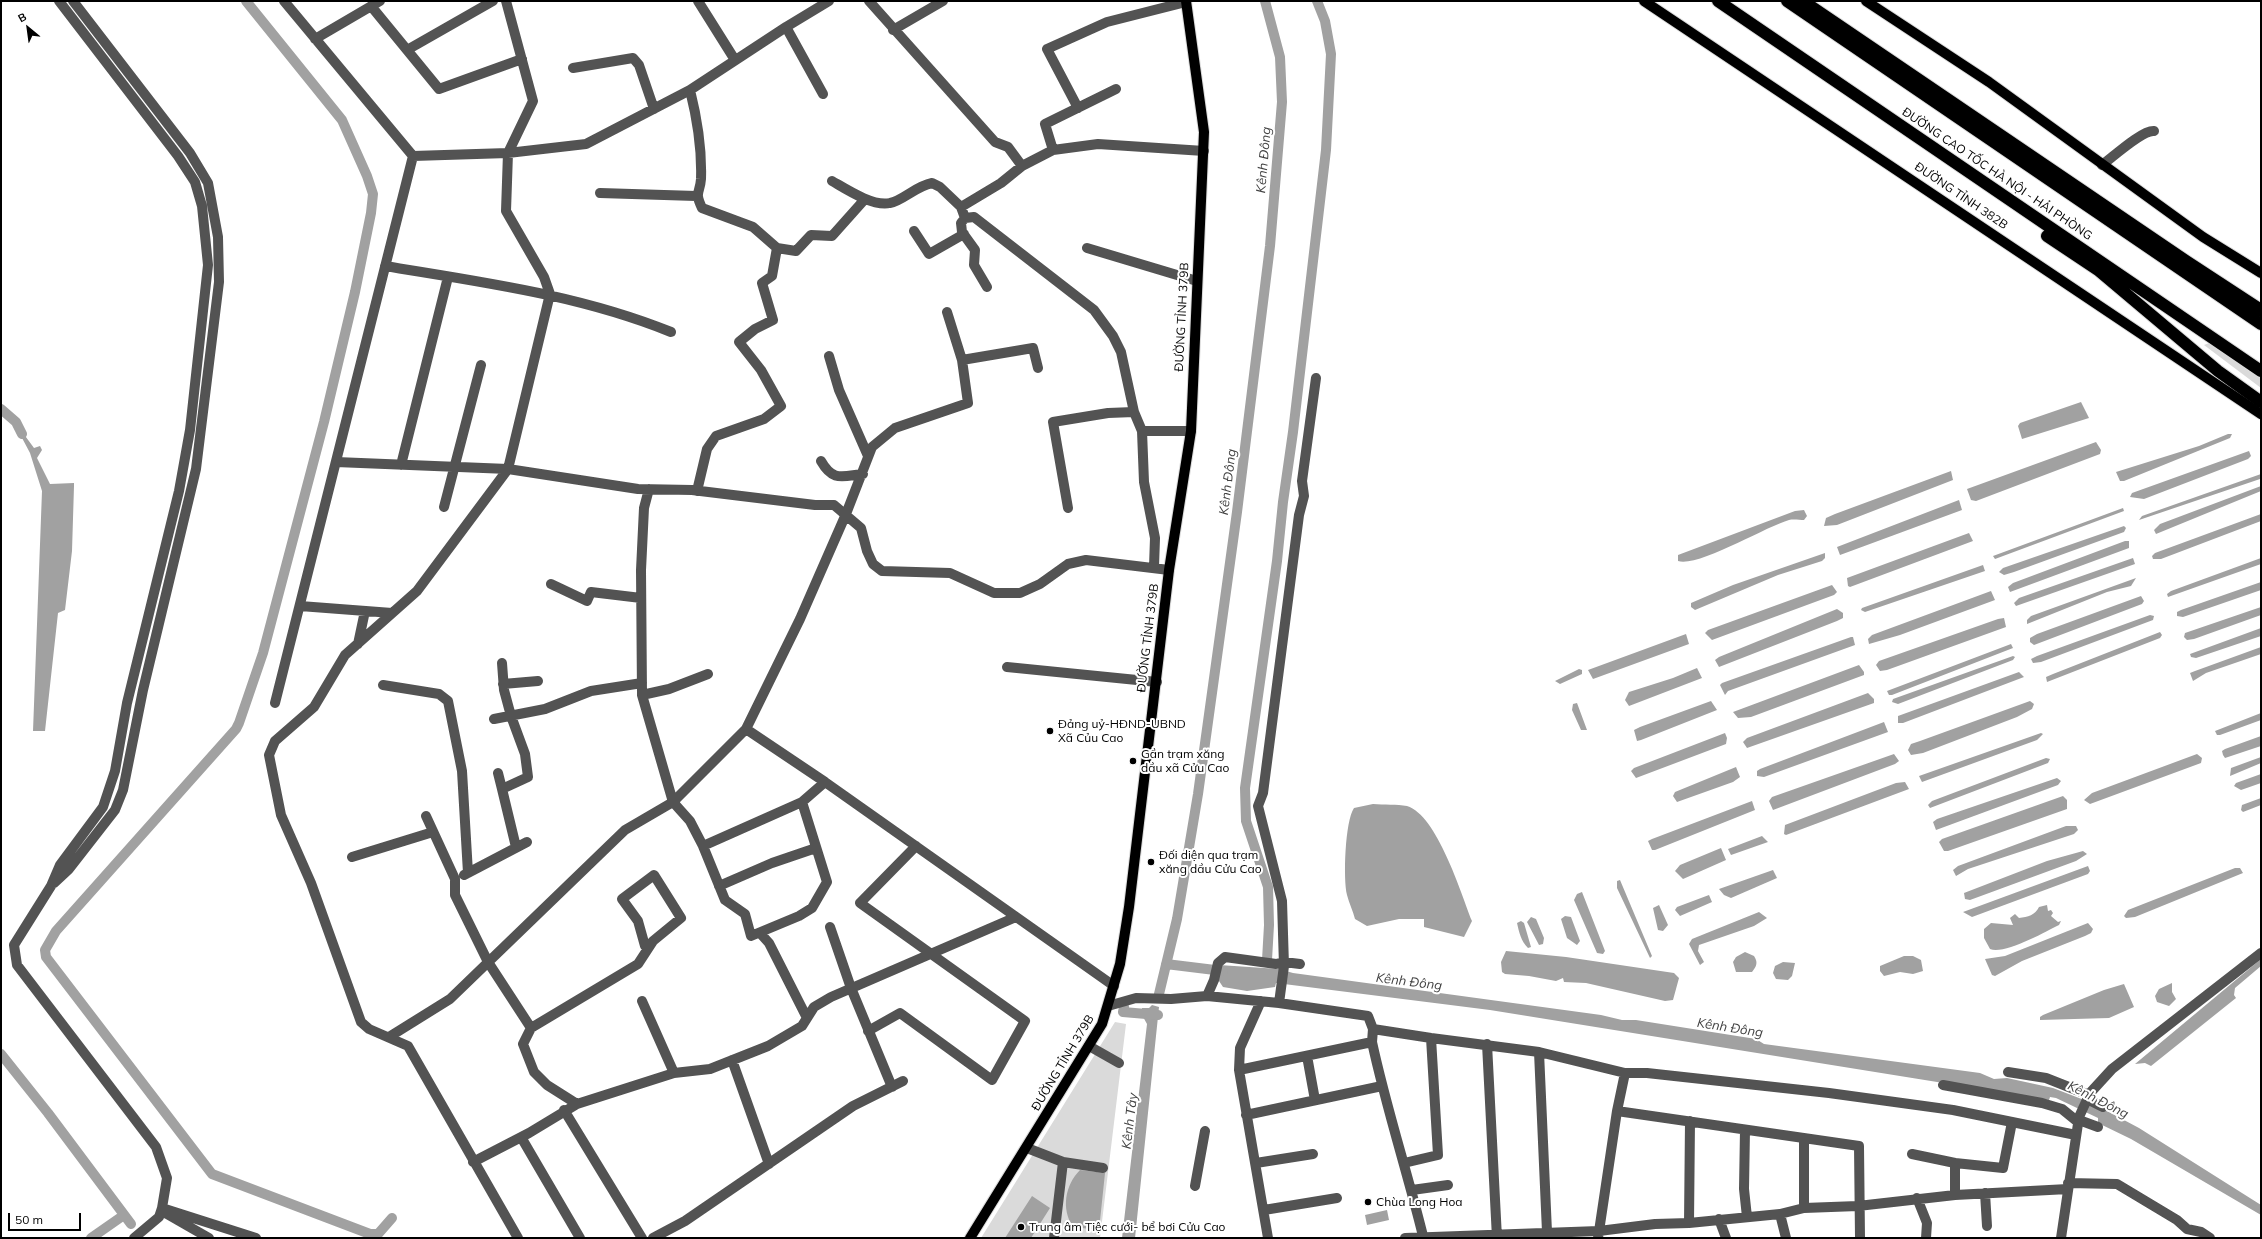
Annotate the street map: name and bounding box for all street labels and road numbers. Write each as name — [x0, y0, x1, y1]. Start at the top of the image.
street label: ĐƯỜNG CAO TỐC HÀ NỘI - HẢI PHÒNG — [1899, 105, 2095, 243]
street label: ĐƯỜNG TỈNH 382B — [1912, 159, 2010, 233]
street label: ĐƯỜNG TỈNH 379B — [1172, 262, 1192, 372]
street label: ĐƯỜNG TỈNH 379B — [1134, 583, 1162, 693]
street label: ĐƯỜNG TỈNH 379B — [1029, 1012, 1097, 1114]

